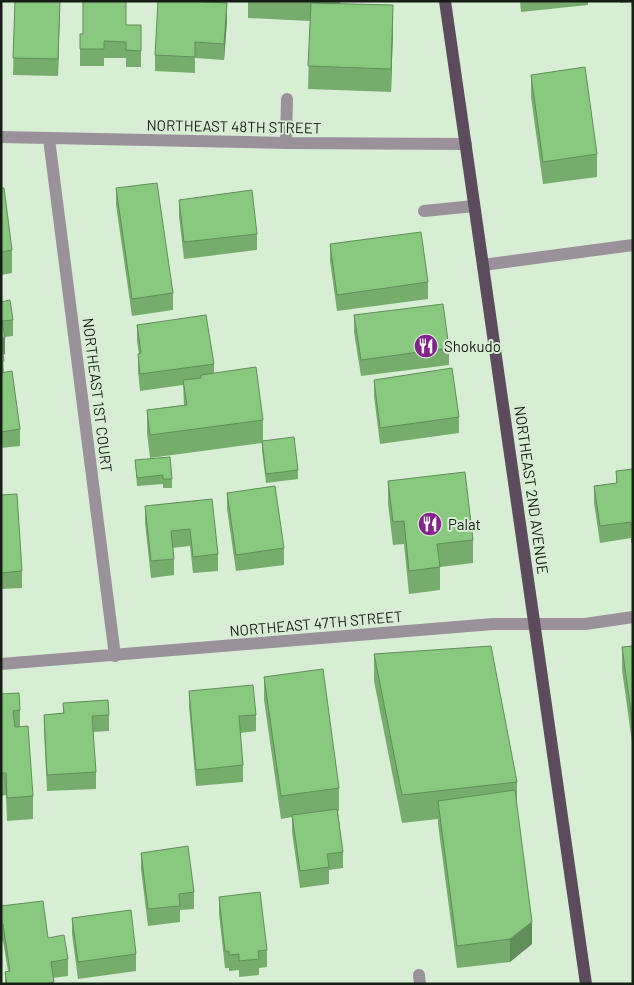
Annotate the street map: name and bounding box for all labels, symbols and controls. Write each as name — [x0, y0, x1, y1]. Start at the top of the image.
street label: NORTHEAST 48TH STREET — [146, 115, 322, 137]
street label: NORTHEAST 1ST COURT — [80, 317, 116, 473]
restaurant icon: Shokudo — [413, 333, 439, 359]
place label: Shokudo — [444, 337, 501, 355]
street label: NORTHEAST 2ND AVENUE — [511, 405, 553, 575]
restaurant icon: Palat — [417, 511, 443, 537]
place label: Palat — [448, 515, 481, 533]
street label: NORTHEAST 47TH STREET — [229, 606, 403, 640]

